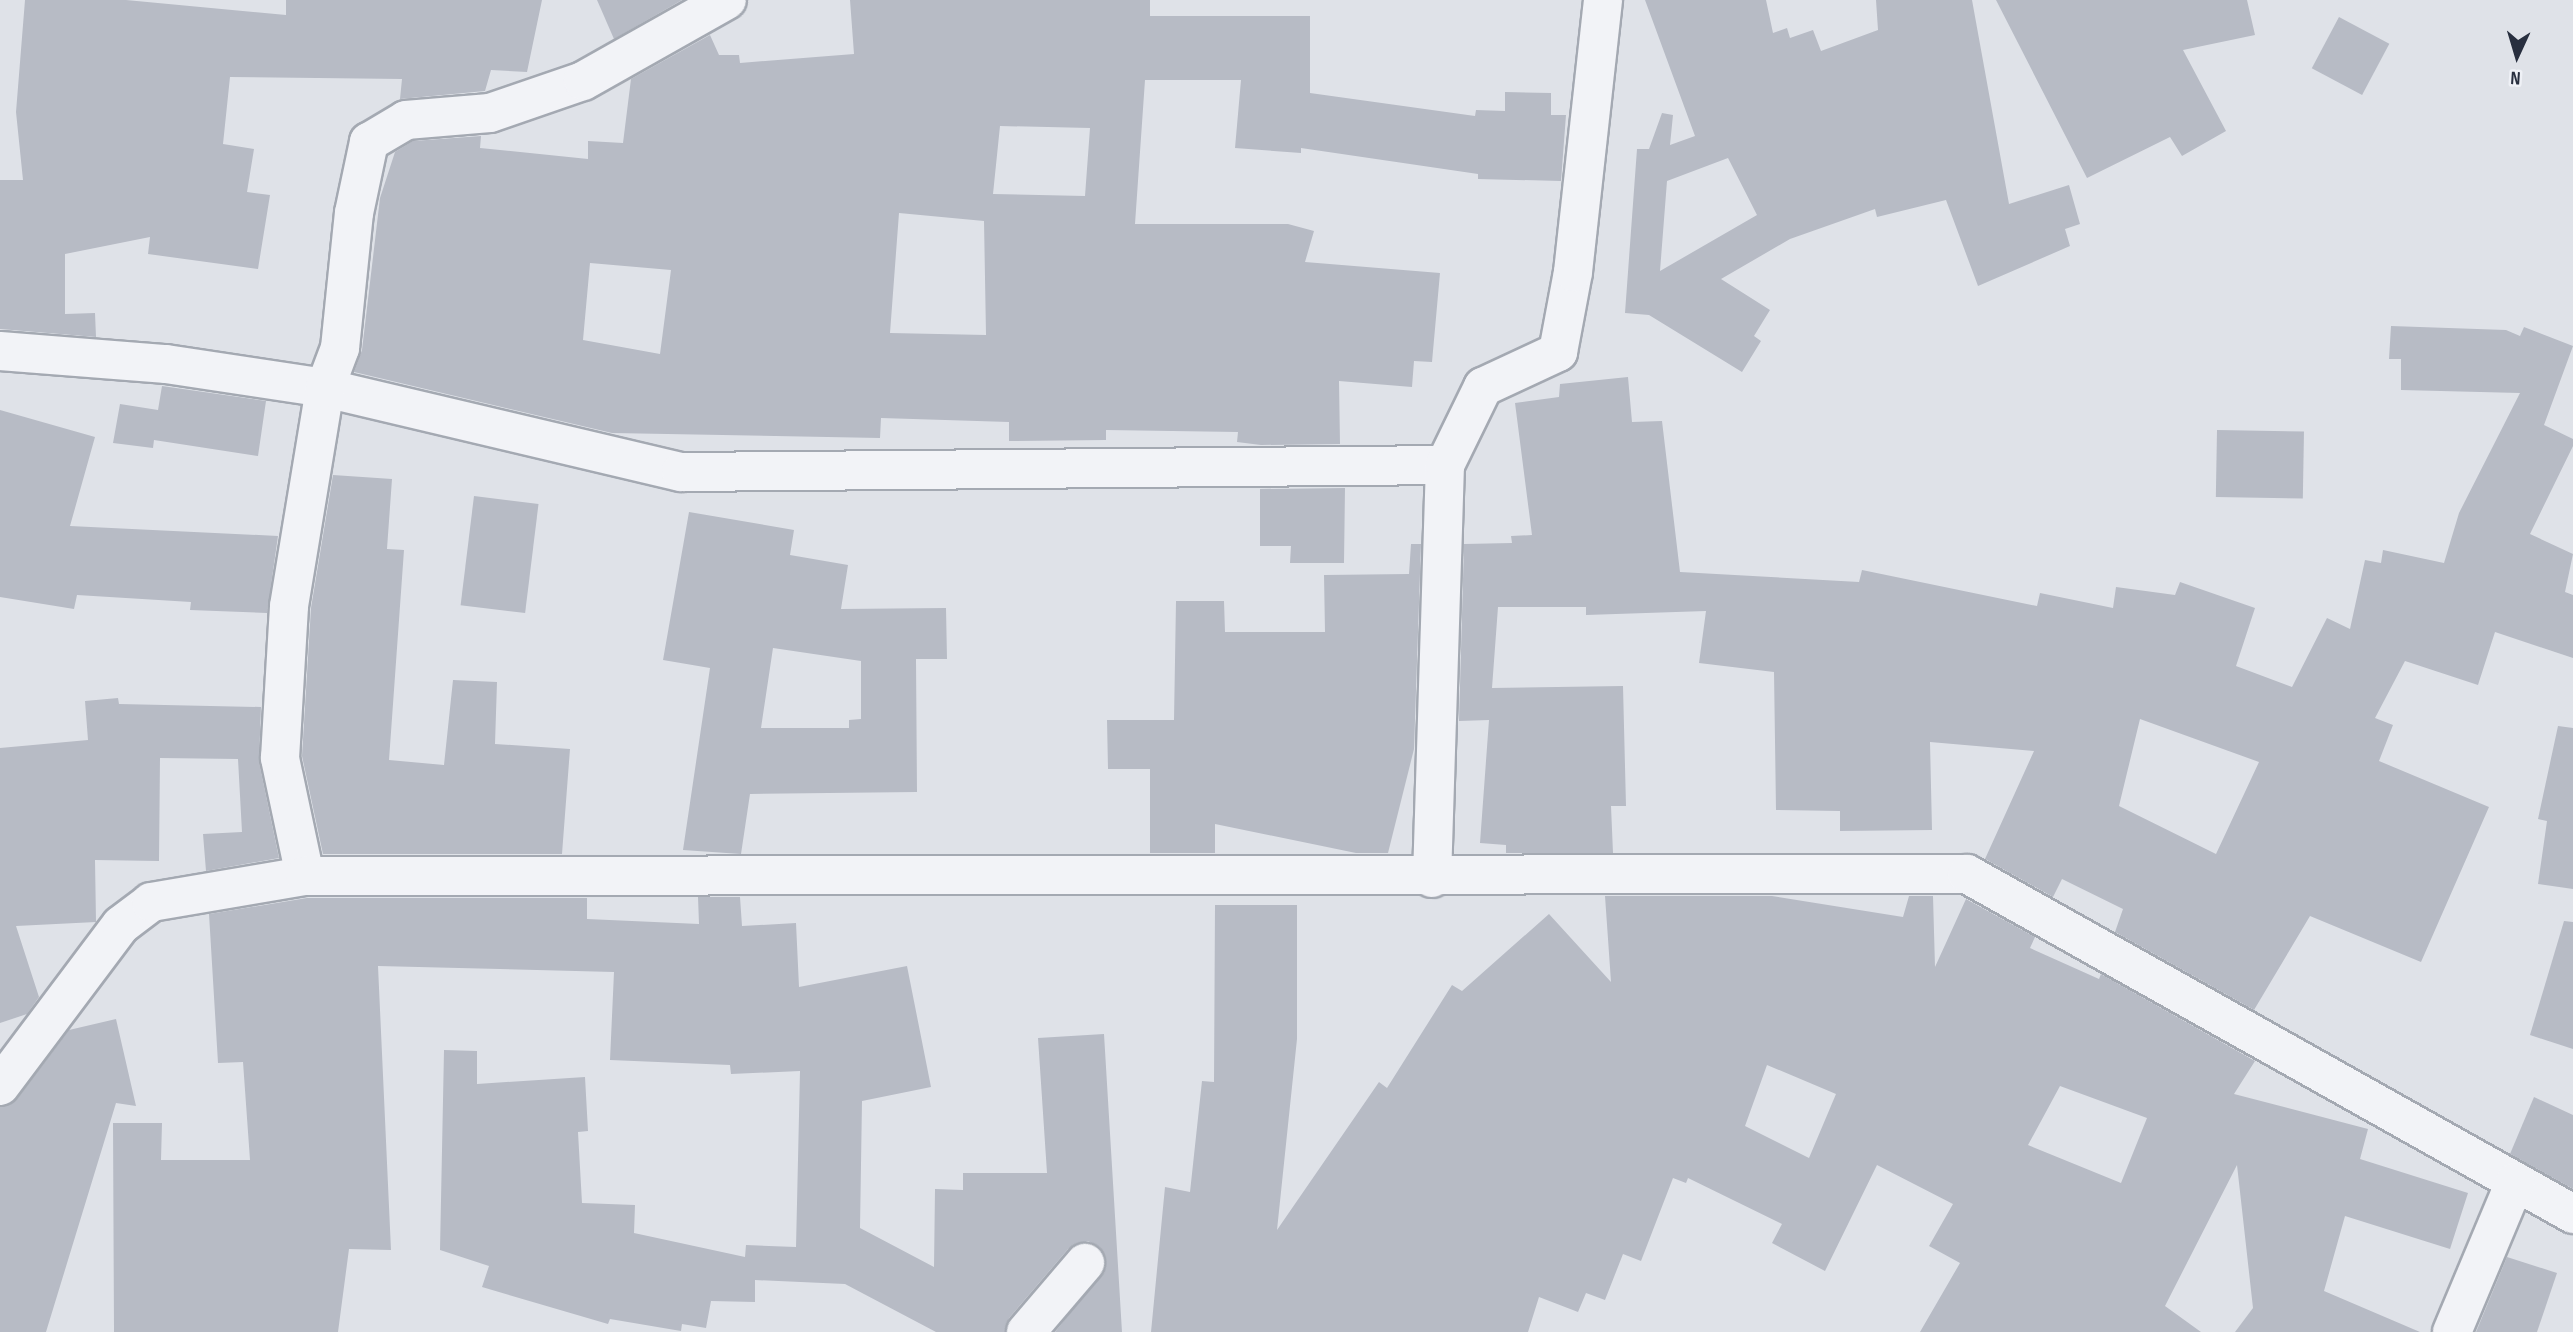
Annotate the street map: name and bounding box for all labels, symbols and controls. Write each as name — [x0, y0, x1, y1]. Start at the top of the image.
north arrow — [2482, 21, 2552, 91]
text: N — [2510, 66, 2521, 89]

